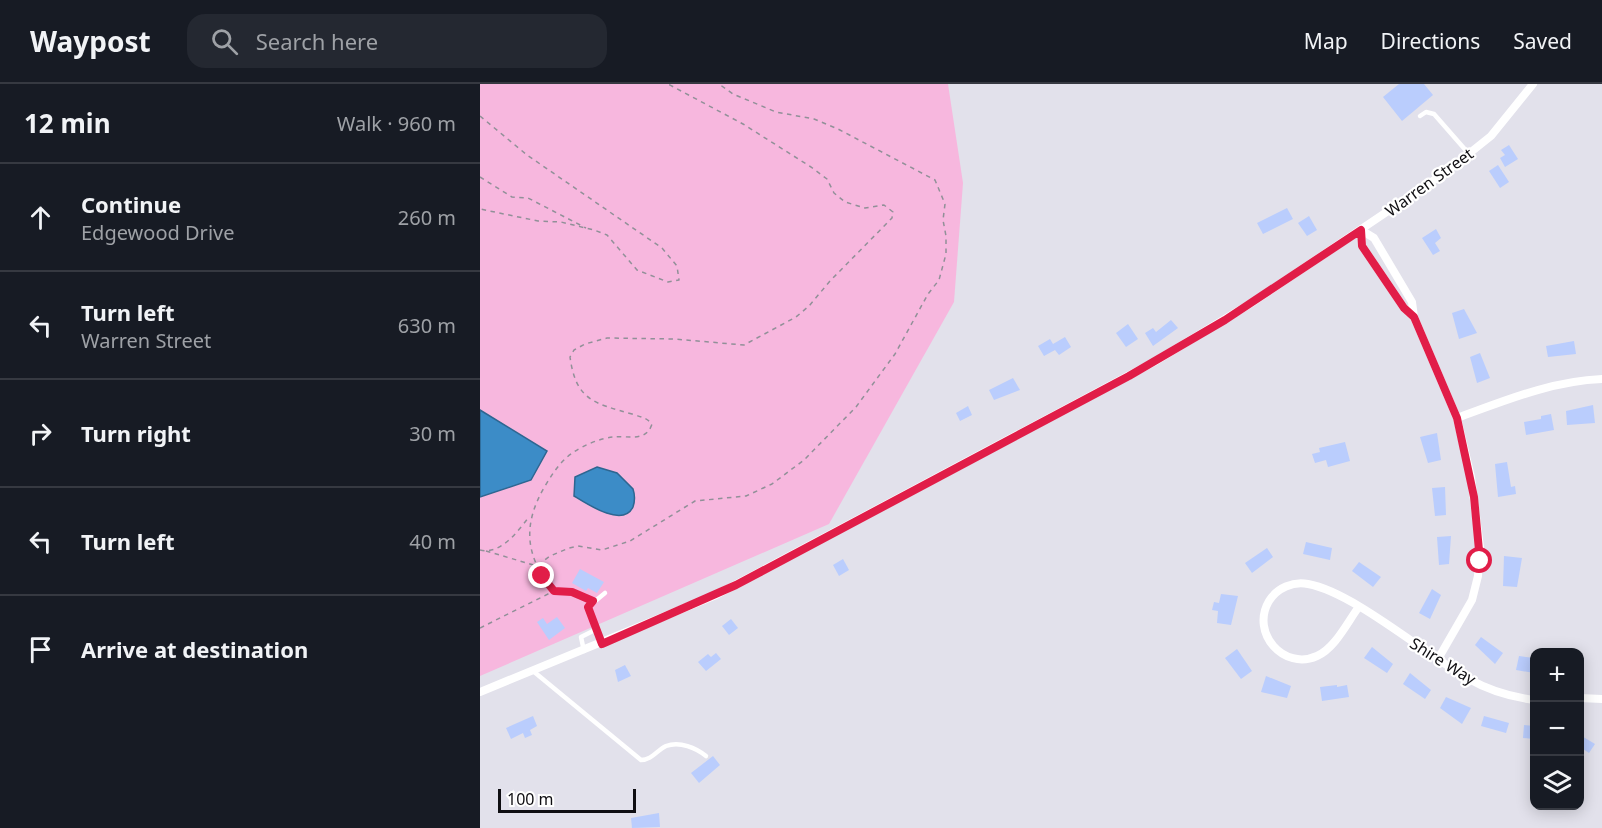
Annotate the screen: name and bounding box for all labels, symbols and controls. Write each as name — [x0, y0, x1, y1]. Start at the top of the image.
search box — [187, 14, 607, 68]
text: Waypost — [30, 22, 151, 60]
icon: search — [208, 25, 241, 58]
text: Search here — [256, 26, 378, 56]
text: Map — [1304, 27, 1348, 55]
text: Directions — [1381, 27, 1480, 55]
text: Saved — [1513, 27, 1572, 55]
text: 12 min — [24, 105, 111, 141]
text: Walk · 960 m — [337, 110, 456, 137]
street label: Warren Street — [1380, 142, 1478, 222]
text: Continue — [81, 189, 181, 219]
icon: ahead — [24, 201, 57, 234]
text: 260 m — [398, 204, 456, 231]
text: Edgewood Drive — [81, 219, 234, 246]
text: Turn left — [81, 297, 175, 327]
icon: left — [24, 309, 57, 342]
text: 630 m — [398, 312, 456, 339]
text: Warren Street — [81, 327, 211, 354]
icon: right — [24, 417, 57, 450]
text: Turn right — [81, 418, 191, 448]
text: 30 m — [409, 420, 456, 447]
icon: left — [24, 525, 57, 558]
text: Turn left — [81, 526, 175, 556]
text: 40 m — [409, 528, 456, 555]
route start — [1466, 547, 1492, 573]
route end — [528, 562, 554, 588]
street label: Shire Way — [1406, 632, 1481, 690]
icon: arrive — [24, 633, 57, 666]
text: Arrive at destination — [81, 634, 308, 664]
map controls — [1530, 648, 1584, 810]
button: + — [1530, 648, 1584, 702]
button: − — [1530, 702, 1584, 756]
button: layers — [1530, 756, 1584, 810]
scale bar — [498, 786, 636, 814]
text: 100 m — [507, 788, 554, 810]

